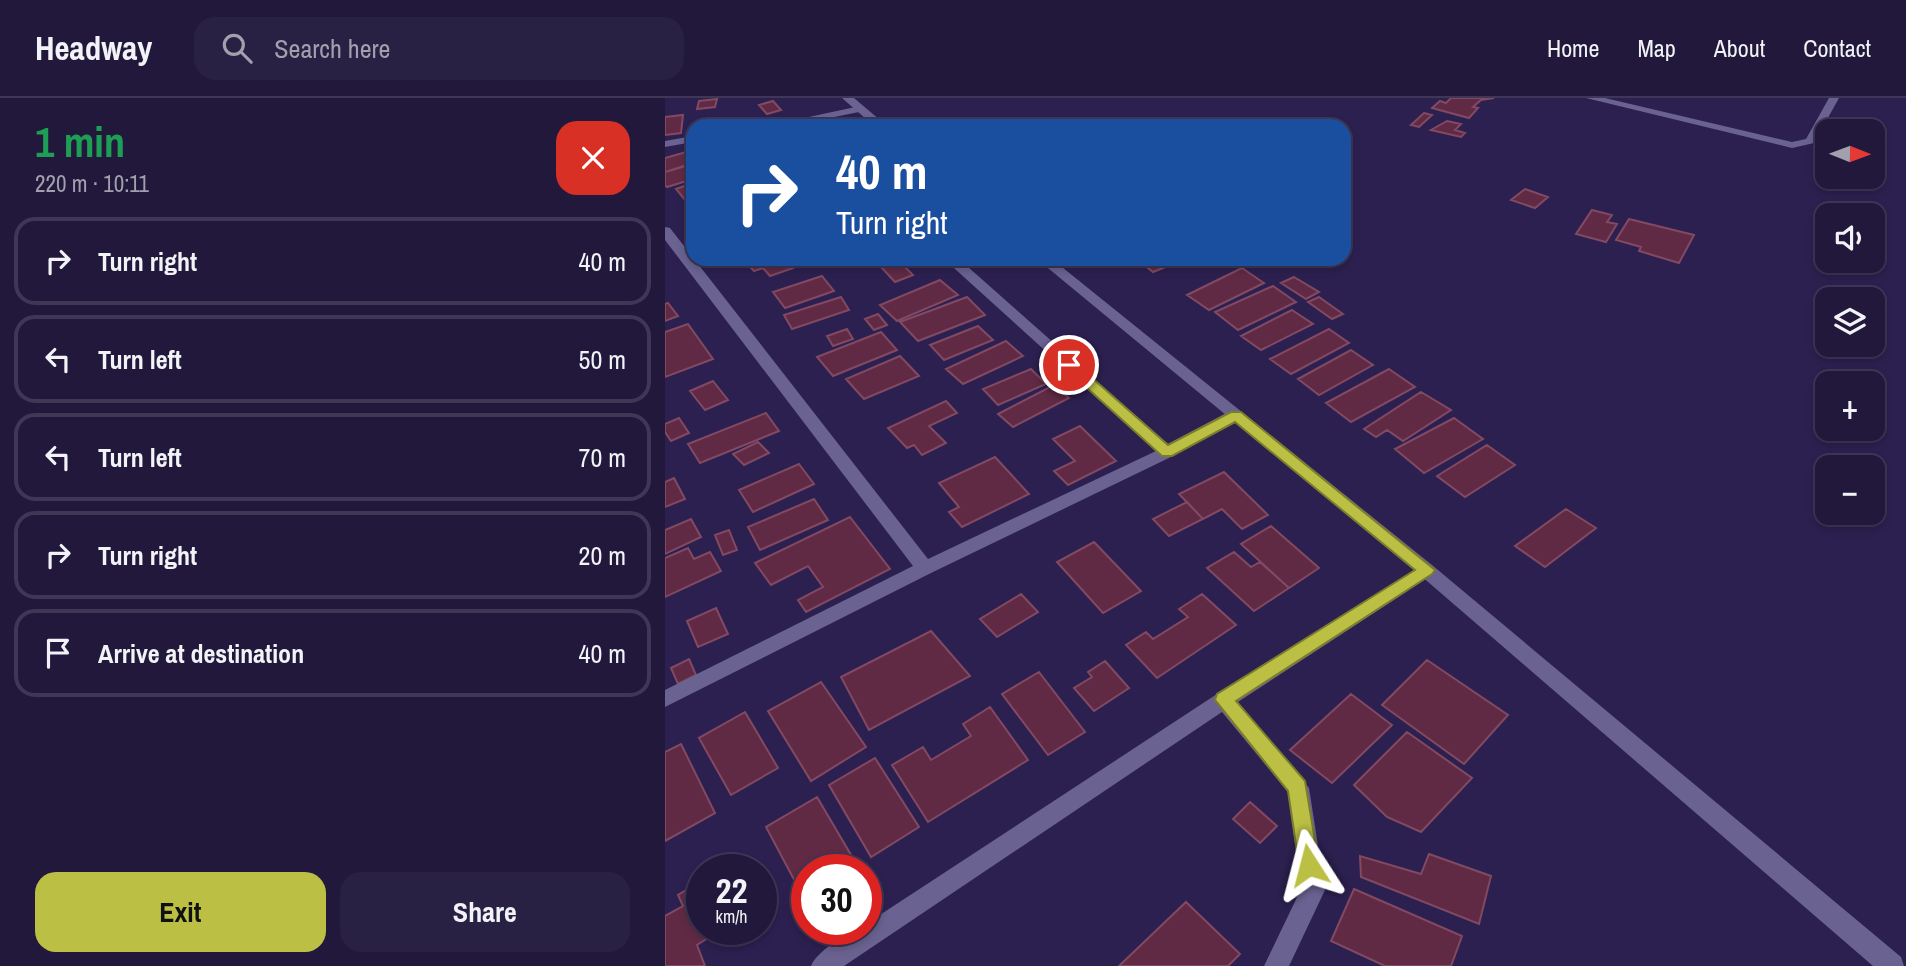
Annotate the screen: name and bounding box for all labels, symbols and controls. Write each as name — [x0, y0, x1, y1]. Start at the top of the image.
search box — [194, 17, 684, 80]
text: Headway — [35, 26, 152, 70]
icon: search — [218, 29, 256, 67]
text: Search here — [274, 31, 390, 66]
text: Home — [1547, 32, 1599, 64]
text: Map — [1637, 32, 1676, 64]
text: About — [1714, 32, 1765, 64]
text: Contact — [1803, 32, 1871, 64]
text: 1 min — [35, 114, 125, 170]
north arrow — [1815, 119, 1885, 189]
map controls — [1815, 119, 1885, 525]
button: close — [556, 121, 630, 195]
text: 40 m — [836, 138, 928, 204]
icon: right — [721, 147, 812, 238]
text: 220 m · 10:11 — [35, 168, 149, 199]
text: Turn right — [836, 201, 948, 244]
button: sound — [1815, 203, 1885, 273]
icon: right — [39, 242, 77, 280]
text: Turn right — [98, 244, 197, 279]
text: 40 m — [579, 244, 626, 279]
button: layers — [1815, 287, 1885, 357]
pin — [1039, 335, 1099, 395]
icon: left — [39, 340, 77, 378]
text: Turn left — [98, 342, 182, 377]
text: 50 m — [579, 342, 626, 377]
icon: arrive — [1050, 346, 1088, 384]
button: + — [1815, 371, 1885, 441]
icon: left — [39, 438, 77, 476]
text: Turn left — [98, 440, 182, 475]
text: 70 m — [579, 440, 626, 475]
button: − — [1815, 455, 1885, 525]
icon: right — [39, 536, 77, 574]
text: Turn right — [98, 538, 197, 573]
text: 20 m — [579, 538, 626, 573]
icon: arrive — [39, 634, 77, 672]
text: Arrive at destination — [98, 636, 304, 671]
text: 40 m — [579, 636, 626, 671]
position arrow — [1272, 828, 1346, 902]
speed limit sign: 30 — [791, 854, 882, 945]
text: 22 — [716, 867, 747, 914]
button: Exit — [35, 872, 326, 952]
button: Share — [340, 872, 630, 952]
text: km/h — [716, 904, 748, 929]

